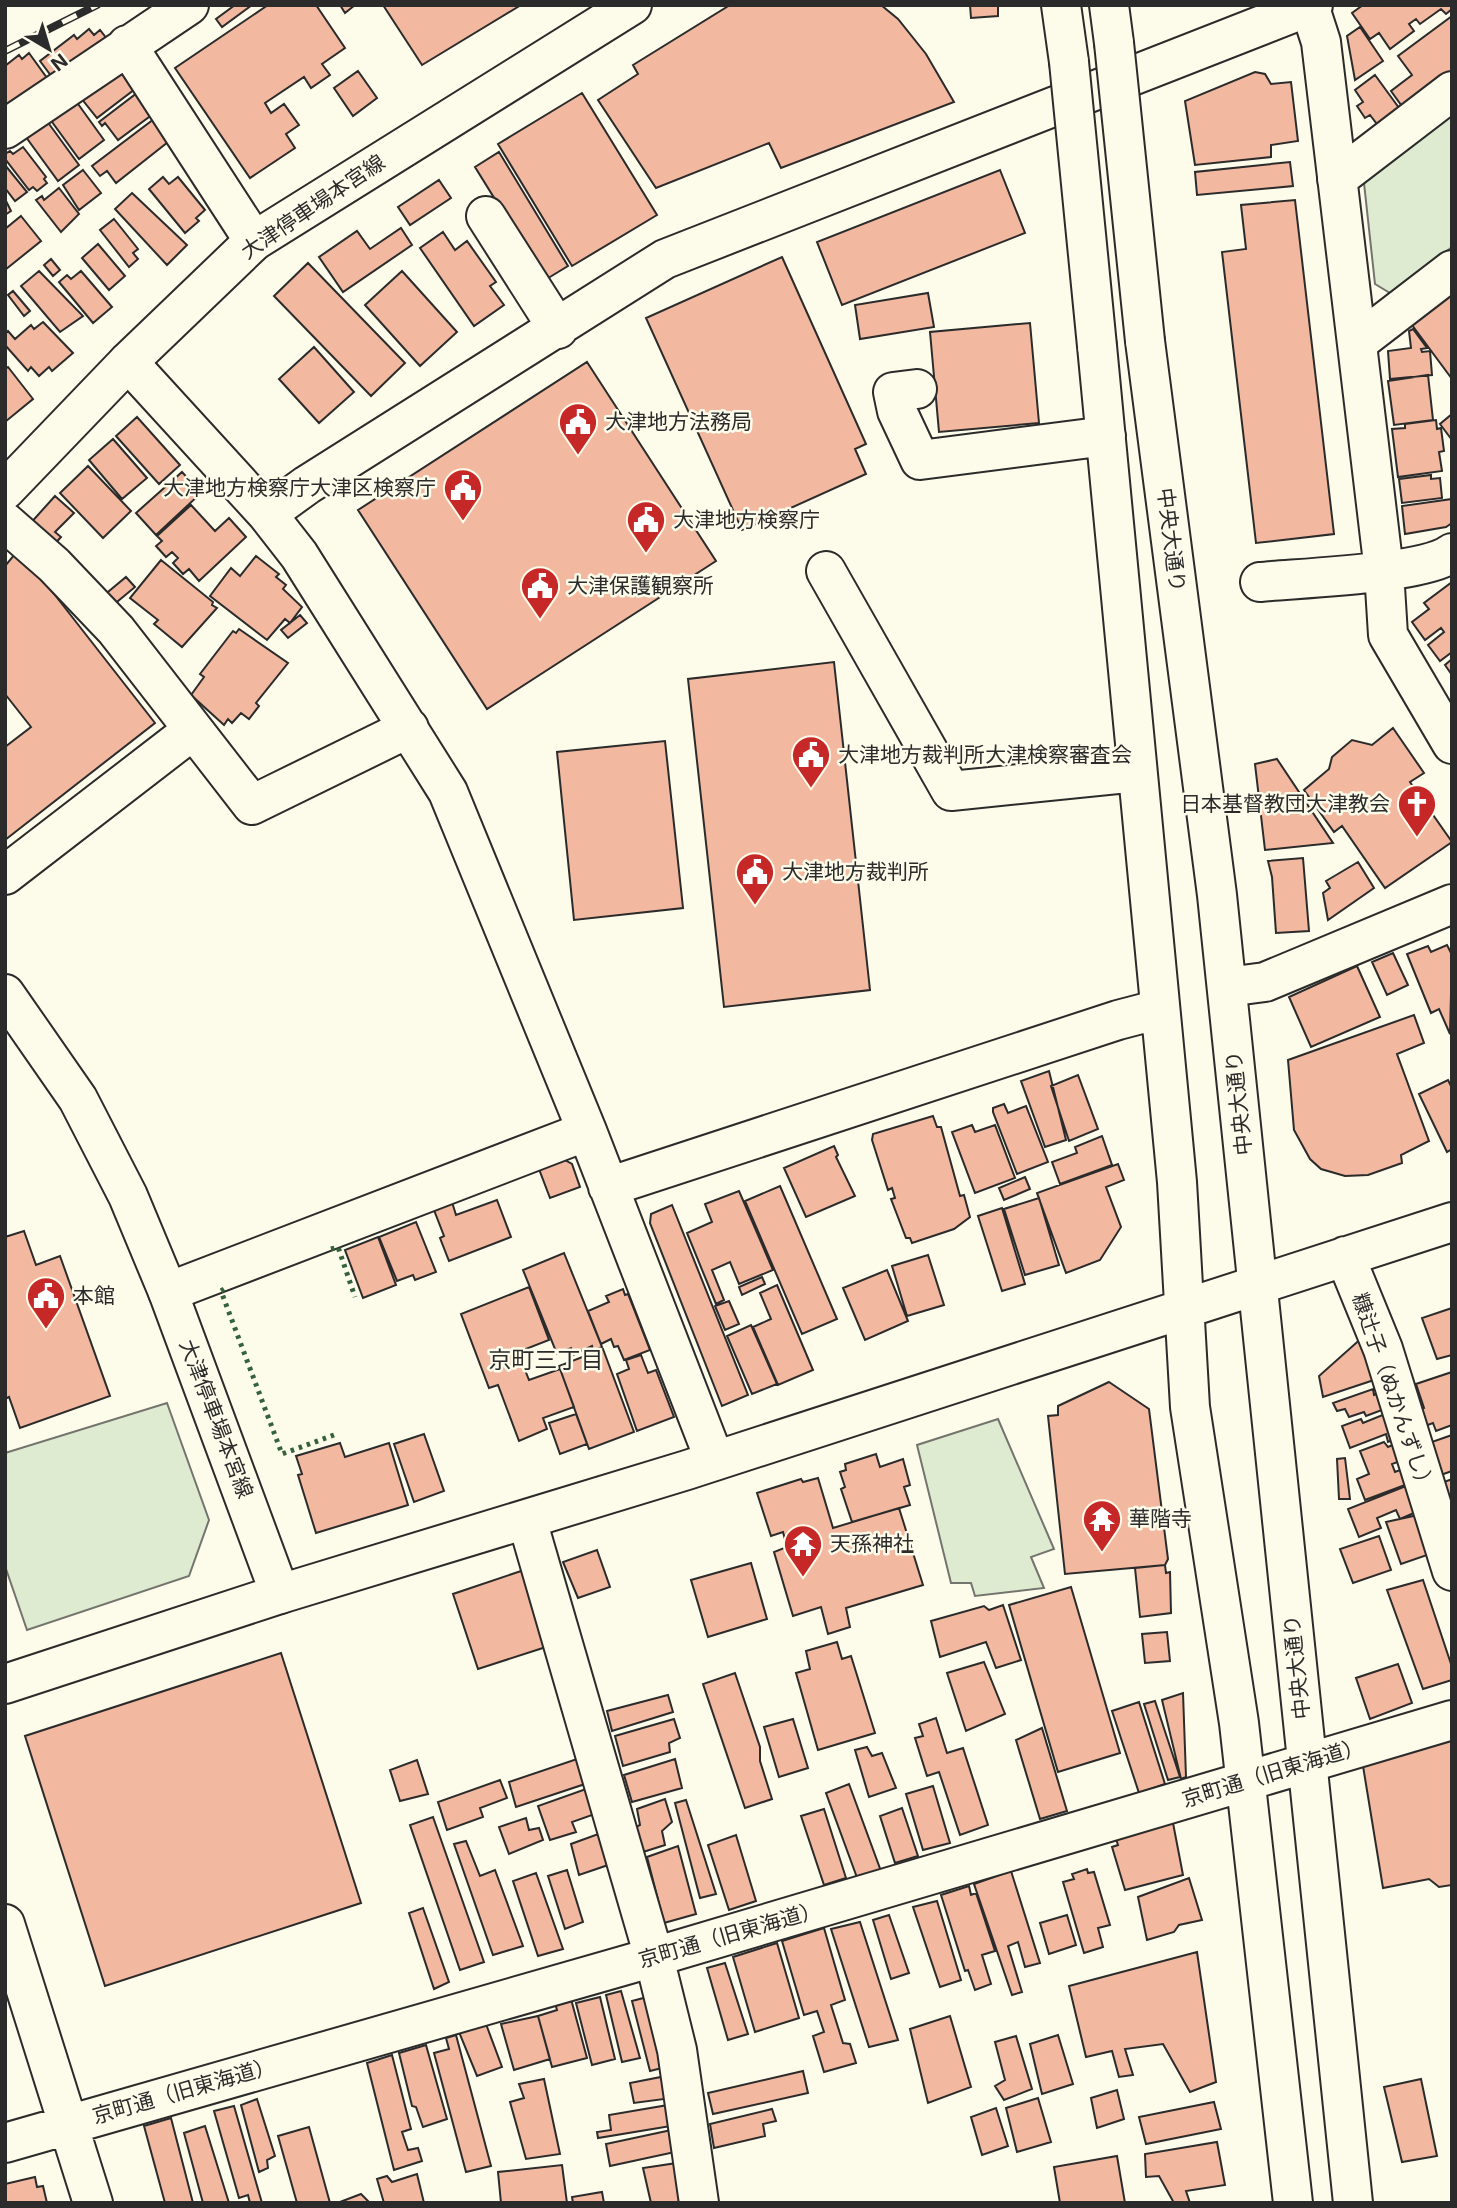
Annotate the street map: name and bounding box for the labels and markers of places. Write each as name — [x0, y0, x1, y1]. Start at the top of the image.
public building icon: 大津地方法務局 — [557, 401, 599, 456]
place label: 大津地方法務局 — [605, 409, 752, 434]
public building icon: 大津地方検察庁大津区検察庁 — [442, 467, 484, 522]
place label: 大津地方検察庁大津区検察庁 — [163, 475, 436, 500]
public building icon: 大津地方検察庁 — [625, 499, 667, 554]
place label: 大津地方検察庁 — [673, 507, 820, 532]
public building icon: 大津保護観察所 — [519, 565, 561, 620]
place label: 大津保護観察所 — [567, 573, 714, 598]
public building icon: 大津地方裁判所大津検察審査会 — [790, 734, 832, 789]
place label: 大津地方裁判所大津検察審査会 — [838, 742, 1132, 767]
church icon: 日本基督教団大津教会 — [1396, 783, 1438, 838]
place label: 日本基督教団大津教会 — [1180, 791, 1390, 816]
public building icon: 大津地方裁判所 — [734, 851, 776, 906]
place label: 大津地方裁判所 — [782, 859, 929, 884]
public building icon: 本館 — [25, 1275, 67, 1330]
place label: 本館 — [73, 1283, 115, 1308]
temple icon: 華階寺 — [1081, 1498, 1123, 1553]
place label: 華階寺 — [1129, 1506, 1192, 1531]
temple icon: 天孫神社 — [782, 1523, 824, 1578]
place label: 天孫神社 — [830, 1531, 914, 1556]

